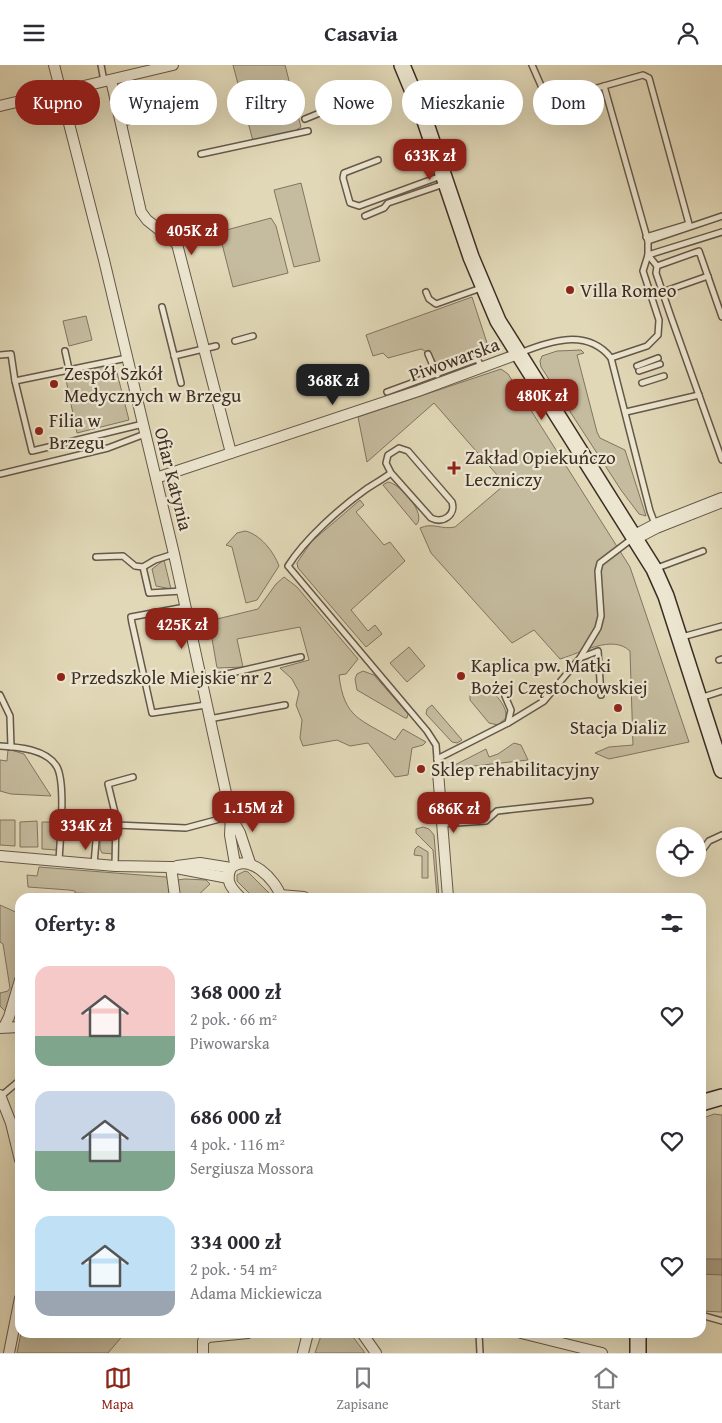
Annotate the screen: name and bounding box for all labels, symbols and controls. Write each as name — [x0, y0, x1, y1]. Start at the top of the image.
text: Casavia — [324, 17, 398, 49]
icon: menu — [20, 19, 48, 47]
icon: person — [674, 19, 702, 47]
chip: Kupno — [15, 80, 100, 125]
chip: Wynajem — [110, 80, 217, 125]
chip: Filtry — [227, 80, 305, 125]
chip: Nowe — [315, 80, 392, 125]
chip: Mieszkanie — [402, 80, 523, 125]
chip: Dom — [533, 80, 604, 125]
pin: 633K zł — [384, 139, 476, 181]
text: 633K zł — [404, 143, 456, 167]
pin: 405K zł — [146, 213, 238, 256]
text: 405K zł — [166, 218, 218, 242]
place label: Villa Romeo — [580, 276, 676, 304]
marker: Villa Romeo — [564, 284, 576, 296]
street label: Piwowarska — [405, 330, 503, 388]
place label: Zespół Szkół Medycznych w Brzegu — [64, 359, 242, 409]
pin: 368K zł — [287, 363, 379, 406]
text: 368K zł — [307, 368, 359, 392]
marker: Zespół Szkół Medycznych w Brzegu — [48, 378, 60, 390]
pin: 480K zł — [496, 379, 588, 421]
text: 480K zł — [516, 383, 568, 407]
place label: Filia w Brzegu — [49, 406, 105, 456]
street label: Ofiar Katynia — [148, 424, 200, 534]
marker: Filia w Brzegu — [33, 425, 45, 437]
place label: Zakład Opiekuńczo Leczniczy — [465, 443, 616, 493]
marker: Zakład Opiekuńczo Leczniczy — [447, 461, 461, 475]
pin: 425K zł — [136, 607, 228, 650]
text: 425K zł — [156, 612, 208, 636]
place label: Kaplica pw. Matki Bożej Częstochowskiej — [471, 651, 648, 701]
place label: Przedszkole Miejskie nr 2 — [71, 663, 272, 691]
marker: Kaplica pw. Matki Bożej Częstochowskiej — [455, 670, 467, 682]
marker: Przedszkole Miejskie nr 2 — [55, 671, 67, 683]
marker: Stacja Dializ — [612, 702, 624, 714]
place label: Stacja Dializ — [570, 713, 666, 741]
place label: Sklep rehabilitacyjny — [431, 755, 600, 783]
marker: Sklep rehabilitacyjny — [415, 763, 427, 775]
pin: 1.15M zł — [201, 791, 305, 833]
pin: 686K zł — [408, 791, 500, 834]
text: 1.15M zł — [223, 795, 283, 819]
text: 686K zł — [428, 796, 480, 820]
pin: 334K zł — [40, 809, 132, 851]
text: 334K zł — [60, 813, 112, 837]
map controls — [656, 827, 706, 877]
button: locate — [656, 827, 706, 877]
text: Oferty: 8 — [35, 908, 116, 939]
icon: filters — [658, 909, 686, 937]
text: 368 000 zł — [190, 976, 281, 1007]
icon: home — [75, 986, 135, 1046]
icon: heart — [658, 1002, 686, 1030]
text: 2 pok. · 66 m² — [190, 1007, 277, 1031]
text: Piwowarska — [190, 1031, 269, 1055]
text: 686 000 zł — [190, 1101, 281, 1132]
icon: home — [75, 1111, 135, 1171]
icon: heart — [658, 1127, 686, 1155]
text: 4 pok. · 116 m² — [190, 1132, 285, 1156]
text: Sergiusza Mossora — [190, 1156, 314, 1180]
text: 334 000 zł — [190, 1226, 281, 1257]
icon: home — [75, 1236, 135, 1296]
icon: heart — [658, 1252, 686, 1280]
text: 2 pok. · 54 m² — [190, 1257, 277, 1281]
text: Adama Mickiewicza — [190, 1281, 322, 1305]
tab: Mapa — [101, 1364, 134, 1414]
tab: Zapisane — [337, 1364, 389, 1414]
tab: Start — [591, 1364, 621, 1414]

